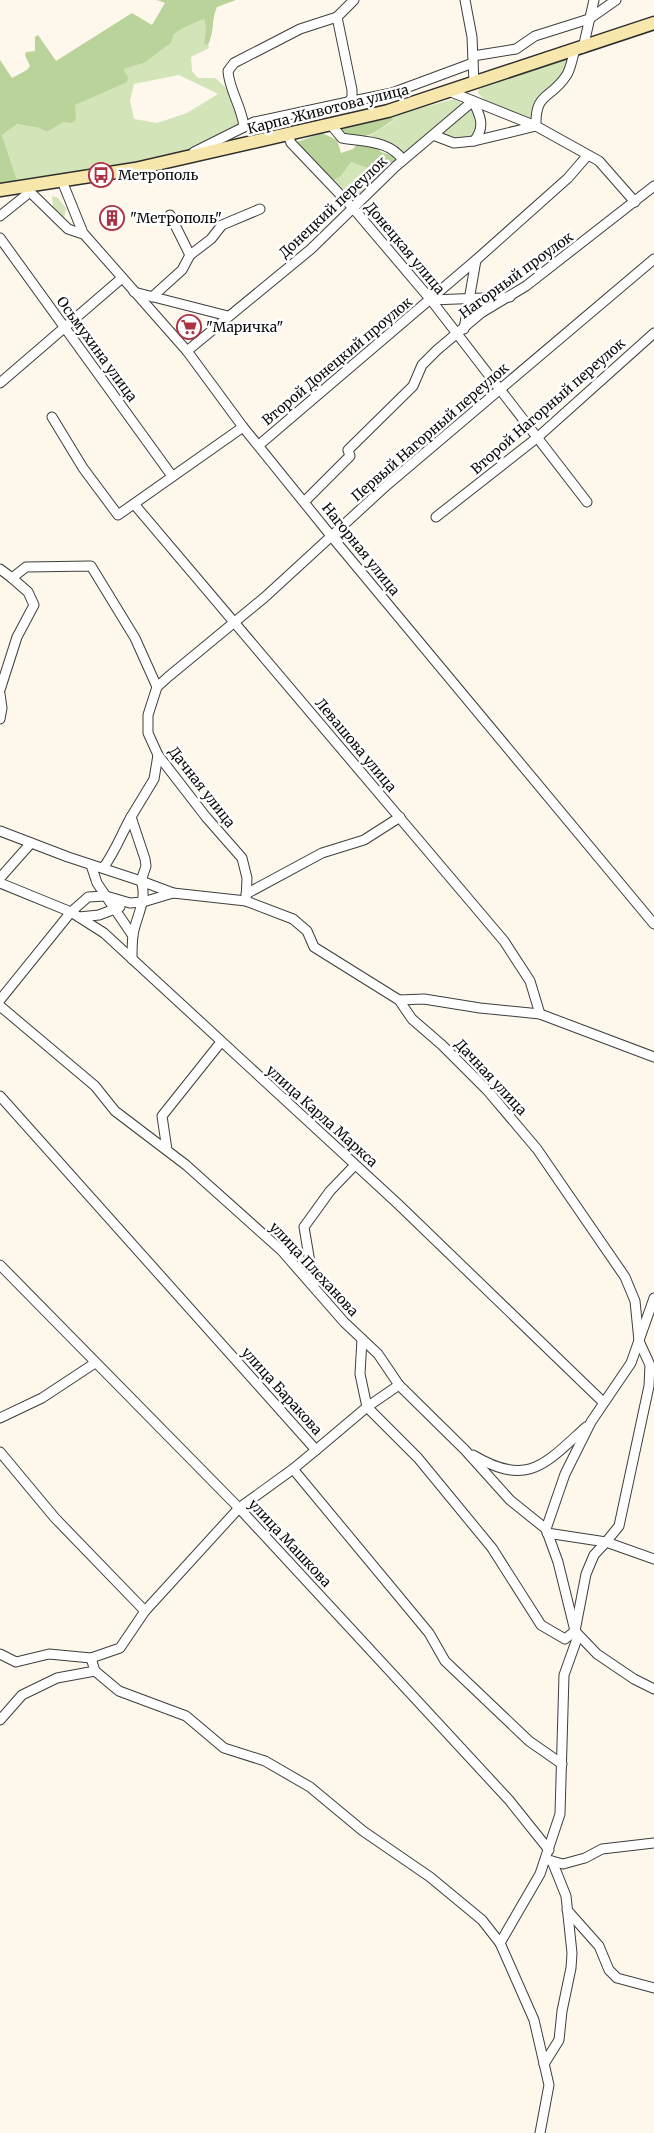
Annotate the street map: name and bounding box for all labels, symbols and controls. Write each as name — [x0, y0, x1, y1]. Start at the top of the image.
street label: Карпа Животова улица — [245, 80, 411, 138]
street label: Донецкий переулок — [275, 152, 391, 262]
bus stop icon: Метрополь — [88, 162, 114, 188]
place label: Метрополь — [118, 166, 198, 184]
street label: Донецкая улица — [361, 198, 449, 298]
building icon: "Метрополь" — [99, 205, 125, 231]
place label: "Метрополь" — [130, 209, 222, 227]
street label: Нагорный проулок — [456, 228, 577, 322]
street label: Осьмухина улица — [53, 293, 142, 406]
street label: Второй Донецкий проулок — [258, 293, 416, 429]
supermarket icon: "Маричка" — [176, 314, 202, 340]
place label: "Маричка" — [206, 318, 284, 336]
street label: Второй Нагорный переулок — [467, 334, 629, 478]
street label: Первый Нагорный переулок — [348, 359, 512, 505]
street label: Нагорная улица — [318, 499, 404, 599]
street label: Левашова улица — [312, 694, 401, 796]
street label: Дачная улица — [165, 743, 239, 831]
street label: Дачная улица — [451, 1035, 531, 1119]
street label: улица Карла Маркса — [262, 1061, 382, 1171]
street label: улица Плеханова — [266, 1218, 363, 1320]
street label: улица Баракова — [238, 1343, 327, 1439]
street label: улица Машкова — [245, 1495, 336, 1591]

